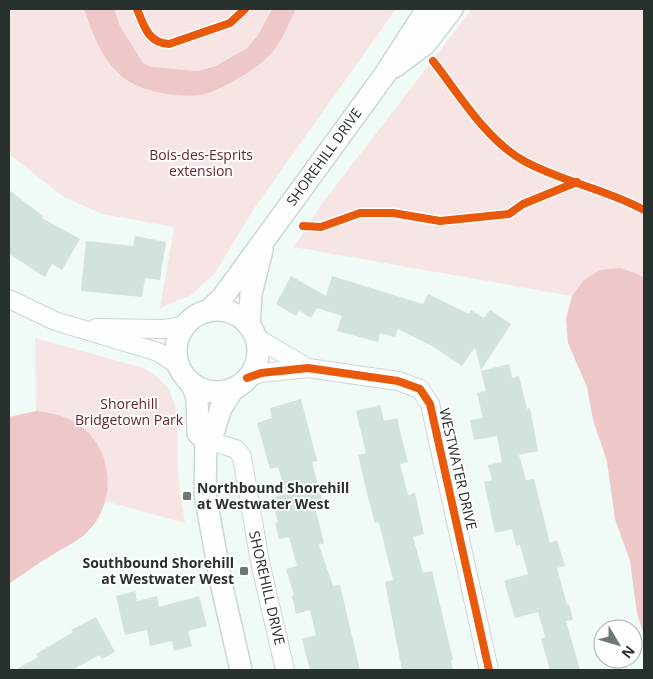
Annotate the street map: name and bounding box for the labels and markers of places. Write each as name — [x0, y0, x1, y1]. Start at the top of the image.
place label: Northbound Shorehill at Westwater West — [197, 478, 349, 513]
marker: Northbound Shorehill at Westwater West — [181, 490, 193, 502]
place label: Southbound Shorehill at Westwater West — [82, 553, 234, 588]
marker: Southbound Shorehill at Westwater West — [238, 565, 250, 577]

